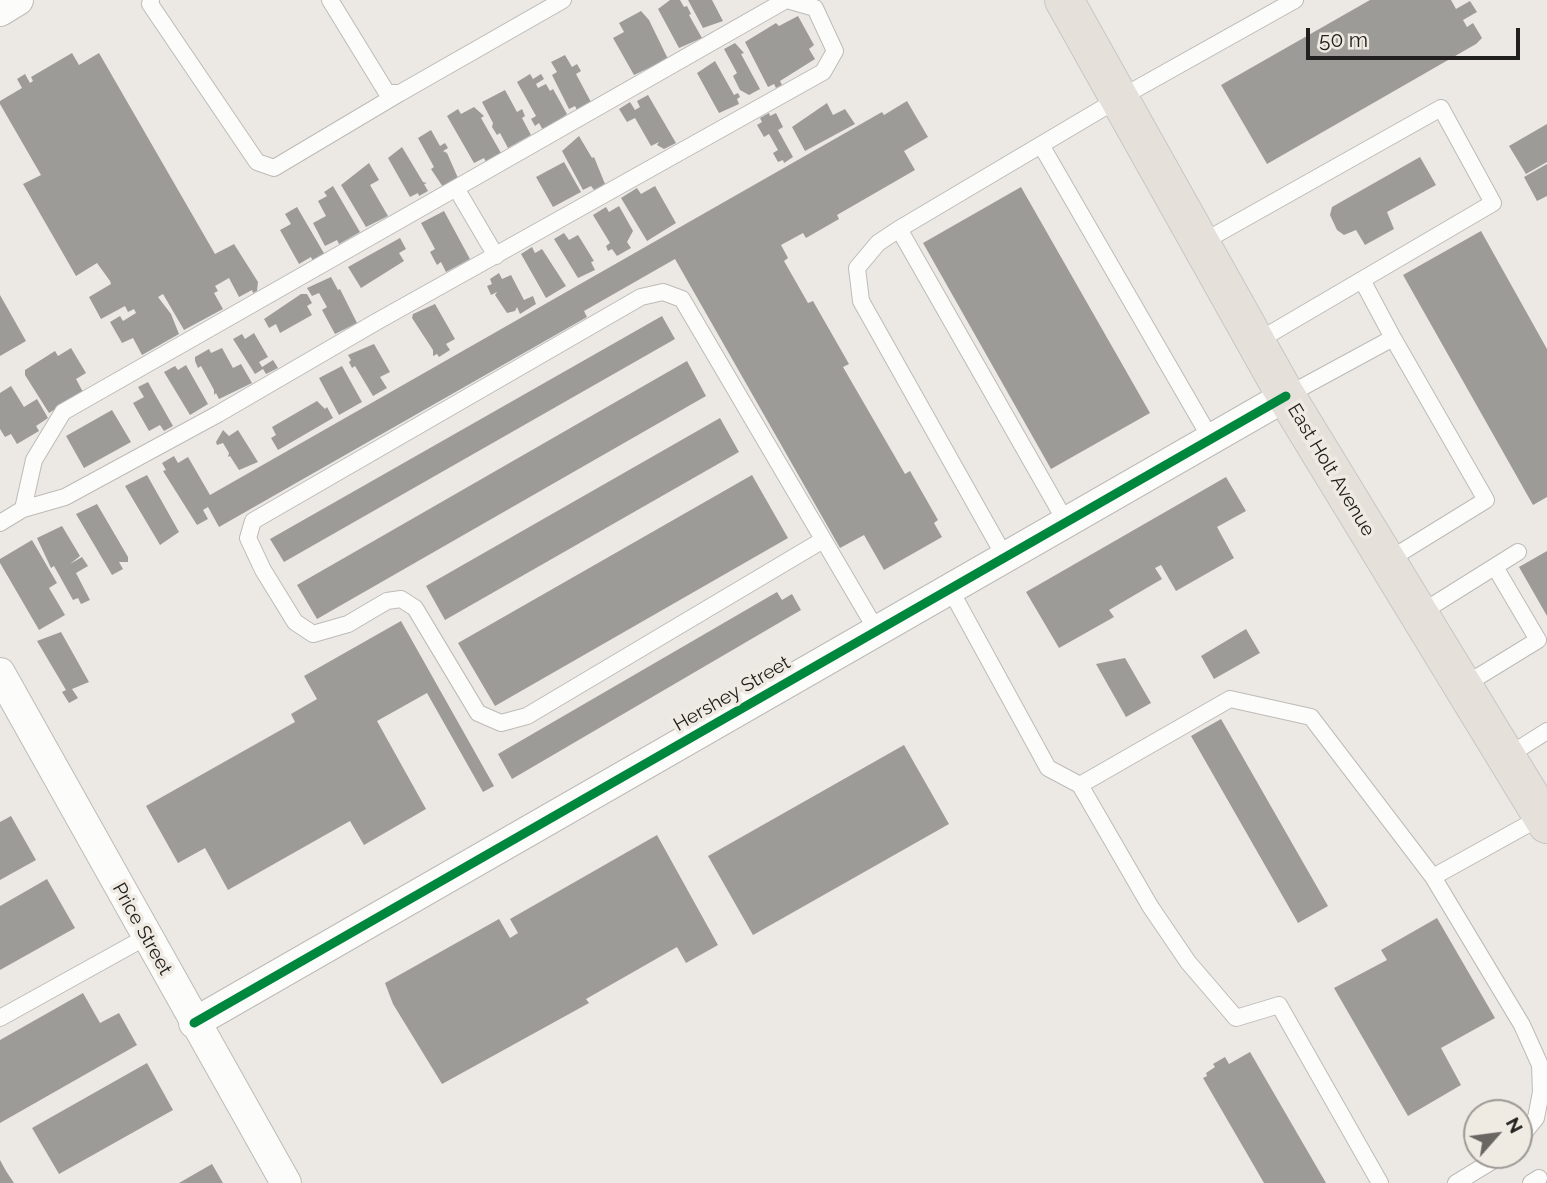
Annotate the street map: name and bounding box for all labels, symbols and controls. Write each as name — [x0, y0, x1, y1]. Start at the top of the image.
scale bar — [1309, 14, 1522, 58]
text: 50 m — [1319, 27, 1368, 52]
street label: East Holt Avenue — [1282, 400, 1380, 540]
street label: Hershey Street — [670, 651, 794, 737]
street label: Price Street — [107, 879, 177, 979]
north arrow — [1463, 1099, 1533, 1169]
text: N — [1502, 1114, 1528, 1137]

